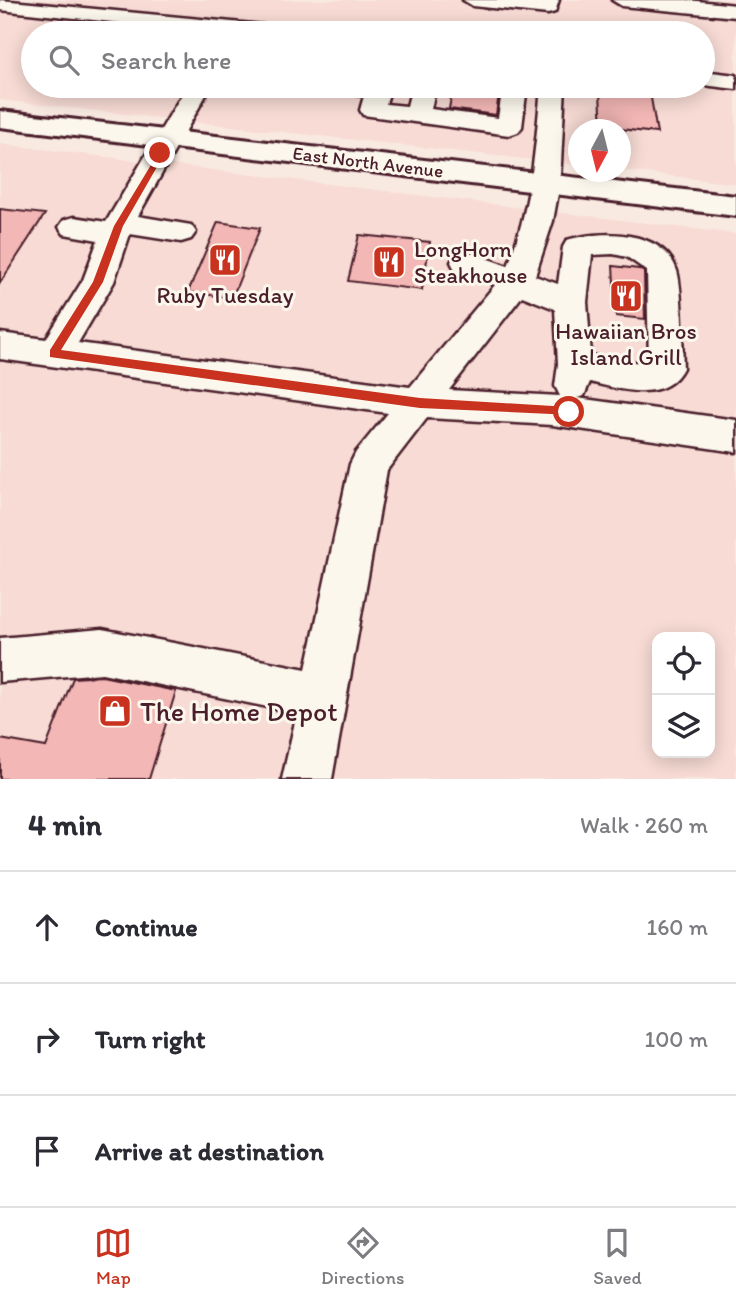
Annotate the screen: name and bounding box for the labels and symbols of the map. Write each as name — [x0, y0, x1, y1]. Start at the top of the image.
north arrow — [568, 119, 631, 182]
route end — [144, 137, 175, 168]
street label: East North Avenue — [291, 141, 445, 183]
place label: LongHorn Steakhouse — [414, 235, 527, 289]
restaurant icon: Ruby Tuesday — [206, 241, 244, 279]
restaurant icon: LongHorn Steakhouse — [370, 243, 408, 281]
restaurant icon: Hawaiian Bros Island Grill — [607, 277, 645, 315]
place label: Ruby Tuesday — [157, 281, 294, 309]
place label: Hawaiian Bros Island Grill — [555, 317, 697, 371]
route start — [553, 396, 584, 427]
shop icon: The Home Depot — [96, 692, 134, 730]
place label: The Home Depot — [140, 694, 338, 728]

